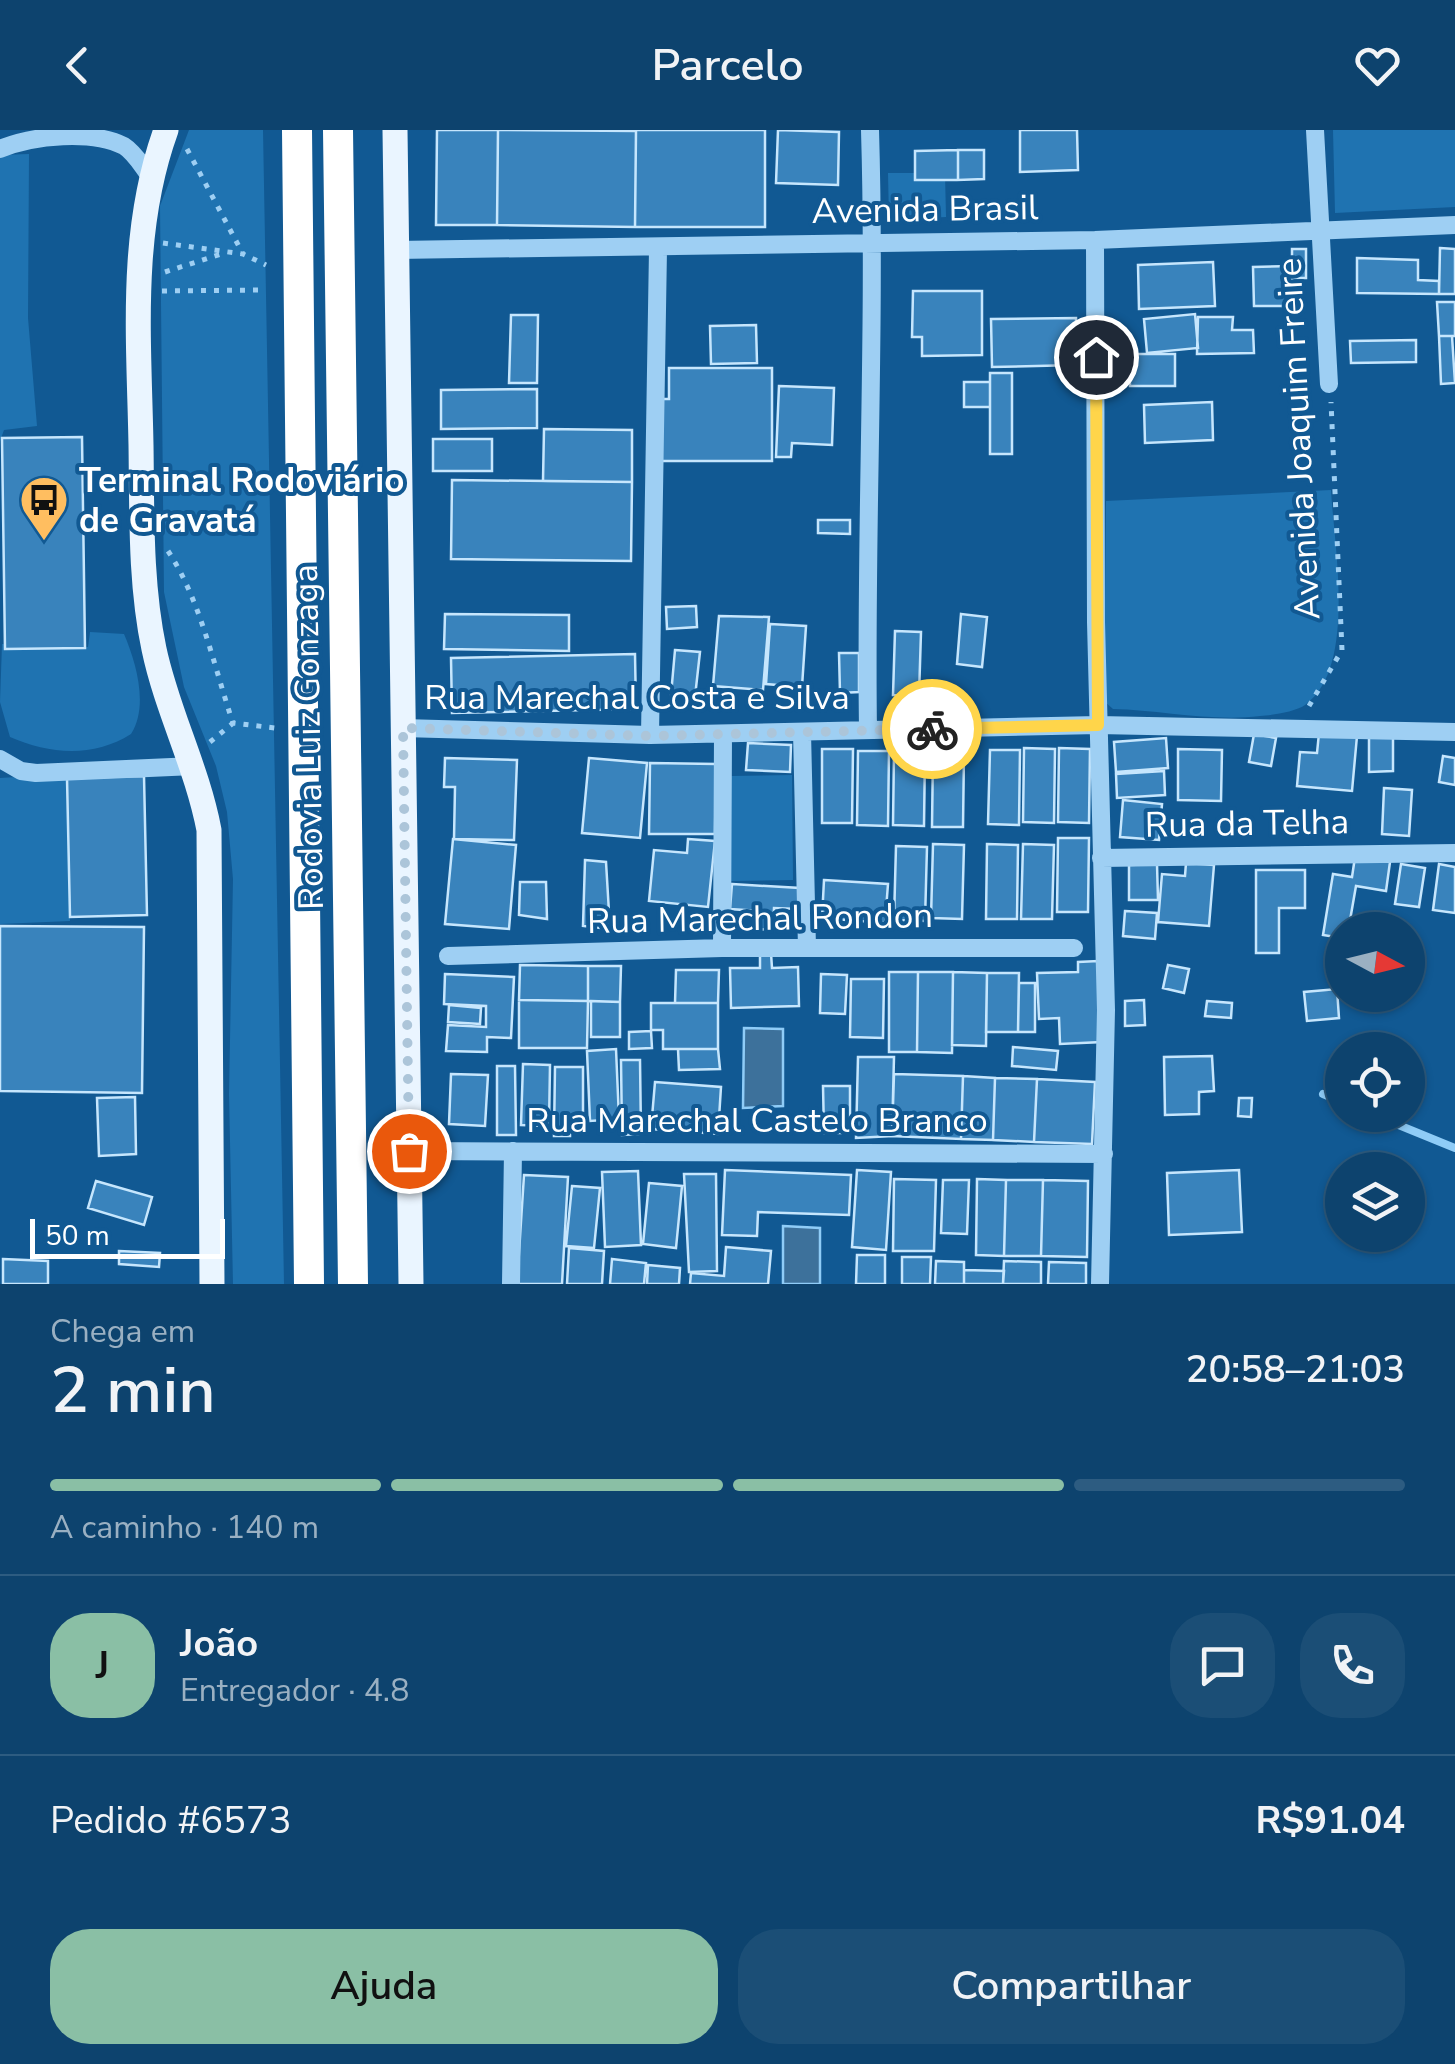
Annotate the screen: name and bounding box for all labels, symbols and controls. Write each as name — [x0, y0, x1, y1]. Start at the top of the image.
text: Parcelo — [651, 35, 804, 96]
icon: back — [50, 38, 105, 93]
icon: heart — [1350, 38, 1405, 93]
street label: Avenida Brasil — [811, 184, 1039, 235]
street label: Avenida Joaquim Freire — [1266, 257, 1331, 621]
pin — [1054, 315, 1139, 400]
icon: home — [1069, 330, 1124, 385]
place label: Terminal Rodoviário de Gravatá — [79, 457, 404, 544]
bus stop icon: Terminal Rodoviário de Gravatá — [18, 474, 70, 542]
street label: Rodovia Luiz Gonzaga — [282, 564, 335, 910]
street label: Rua Marechal Costa e Silva — [424, 674, 850, 721]
courier — [882, 679, 982, 779]
icon: bike — [905, 702, 960, 757]
street label: Rua da Telha — [1144, 798, 1350, 849]
street label: Rua Marechal Rondon — [587, 892, 933, 945]
north arrow — [1325, 912, 1425, 1012]
map controls — [1325, 912, 1425, 1252]
button: locate — [1325, 1032, 1425, 1132]
street label: Rua Marechal Castelo Branco — [526, 1097, 988, 1144]
pin — [367, 1109, 452, 1194]
icon: bag — [382, 1124, 437, 1179]
button: layers — [1325, 1152, 1425, 1252]
scale bar — [30, 1214, 225, 1258]
text: 50 m — [45, 1217, 110, 1255]
text: Chega em — [50, 1310, 195, 1353]
text: 20:58–21:03 — [1186, 1344, 1405, 1395]
text: 2 min — [50, 1346, 216, 1435]
text: A caminho · 140 m — [50, 1506, 319, 1549]
button: chat — [1170, 1613, 1275, 1718]
button: phone — [1300, 1613, 1405, 1718]
text: João — [180, 1618, 258, 1669]
text: J — [96, 1640, 109, 1691]
text: Entregador · 4.8 — [180, 1669, 409, 1712]
text: Pedido #6573 — [50, 1795, 291, 1846]
text: R$91.04 — [1256, 1795, 1405, 1846]
button: Ajuda — [50, 1929, 718, 2044]
button: Compartilhar — [738, 1929, 1405, 2044]

